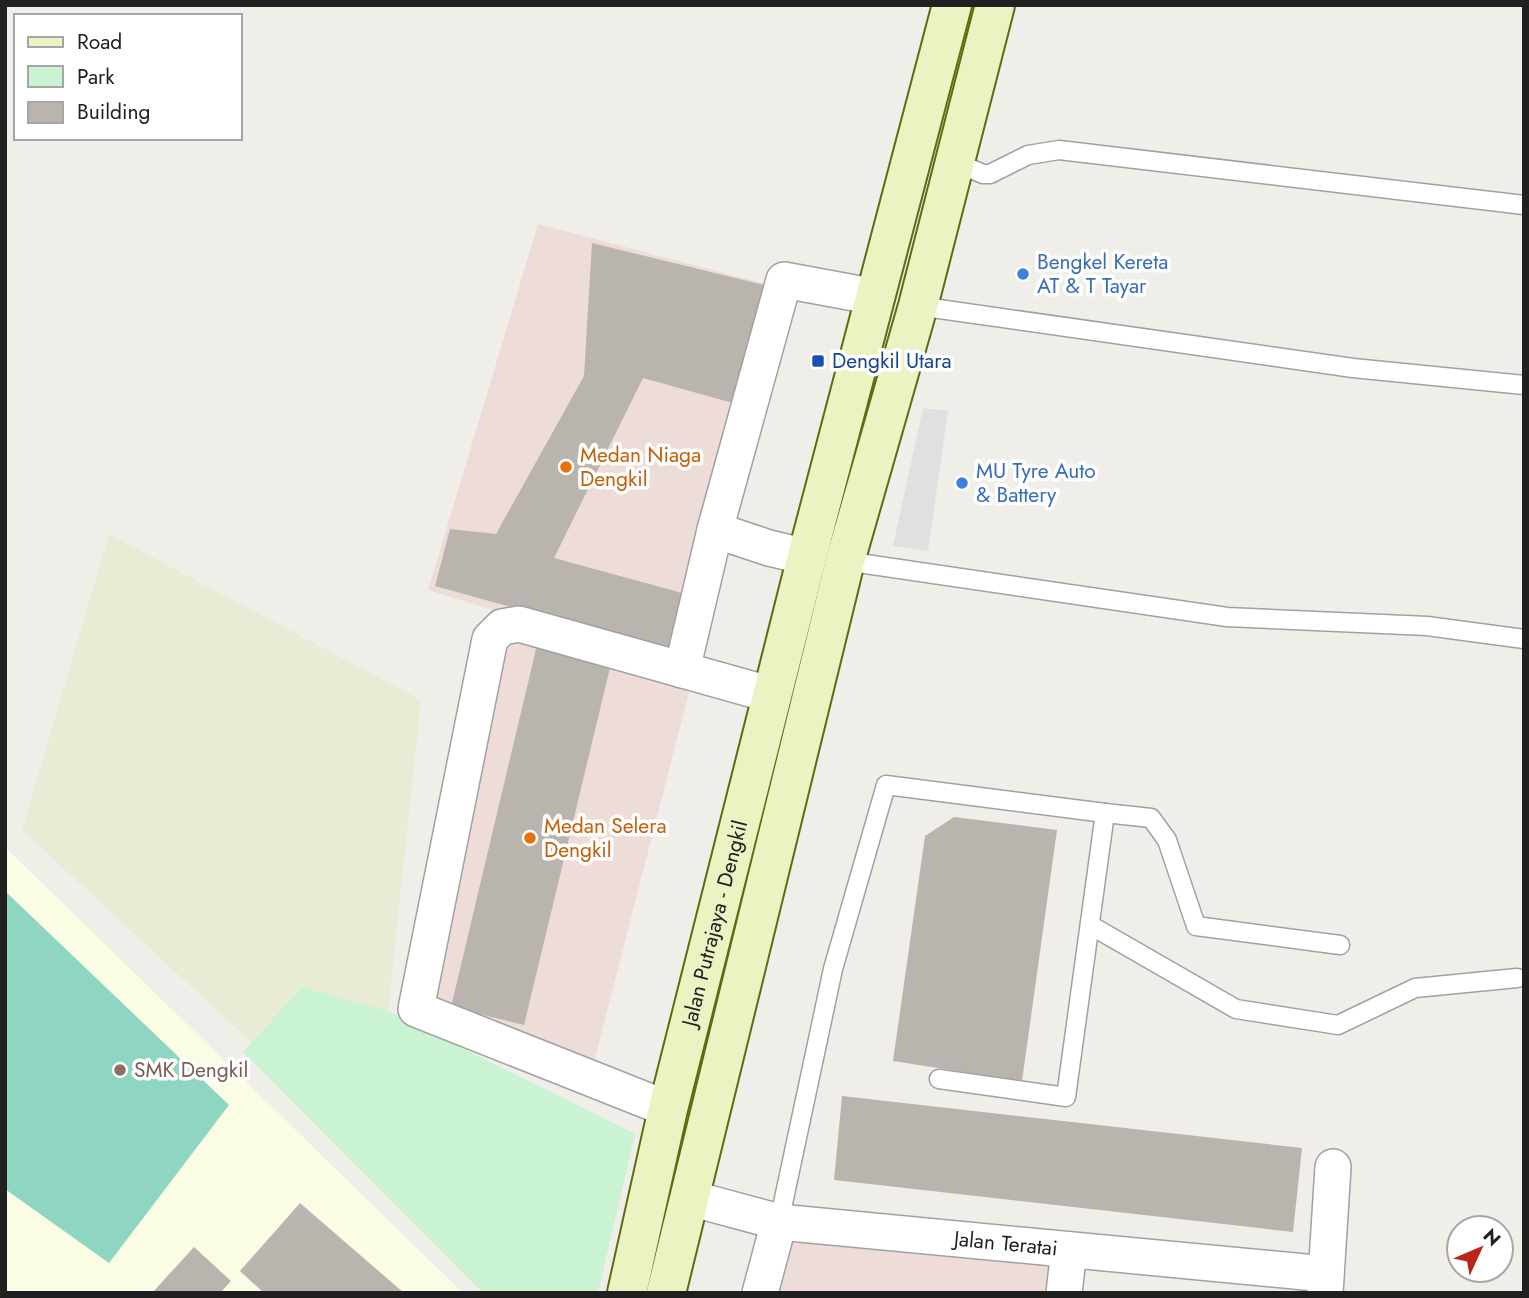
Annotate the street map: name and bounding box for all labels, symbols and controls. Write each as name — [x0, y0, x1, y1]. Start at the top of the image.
legend — [14, 14, 242, 140]
text: Road — [77, 27, 122, 57]
text: Park — [77, 62, 115, 92]
text: Building — [77, 97, 150, 127]
place label: Bengkel Kereta AT & T Tayar — [1037, 247, 1168, 301]
marker: Bengkel Kereta AT & T Tayar — [1015, 266, 1031, 282]
place label: Dengkil Utara — [832, 346, 952, 376]
marker: Dengkil Utara — [810, 353, 826, 369]
place label: Medan Niaga Dengkil — [580, 440, 701, 494]
place label: MU Tyre Auto & Battery — [976, 456, 1096, 510]
marker: Medan Niaga Dengkil — [558, 459, 574, 475]
marker: MU Tyre Auto & Battery — [954, 475, 970, 491]
place label: Medan Selera Dengkil — [544, 811, 667, 865]
street label: Jalan Putrajaya - Dengkil — [674, 817, 755, 1032]
marker: Medan Selera Dengkil — [522, 830, 538, 846]
place label: SMK Dengkil — [134, 1055, 248, 1085]
marker: SMK Dengkil — [112, 1062, 128, 1078]
north arrow — [1445, 1214, 1515, 1284]
street label: Jalan Teratai — [950, 1223, 1059, 1263]
text: N — [1477, 1223, 1507, 1252]

